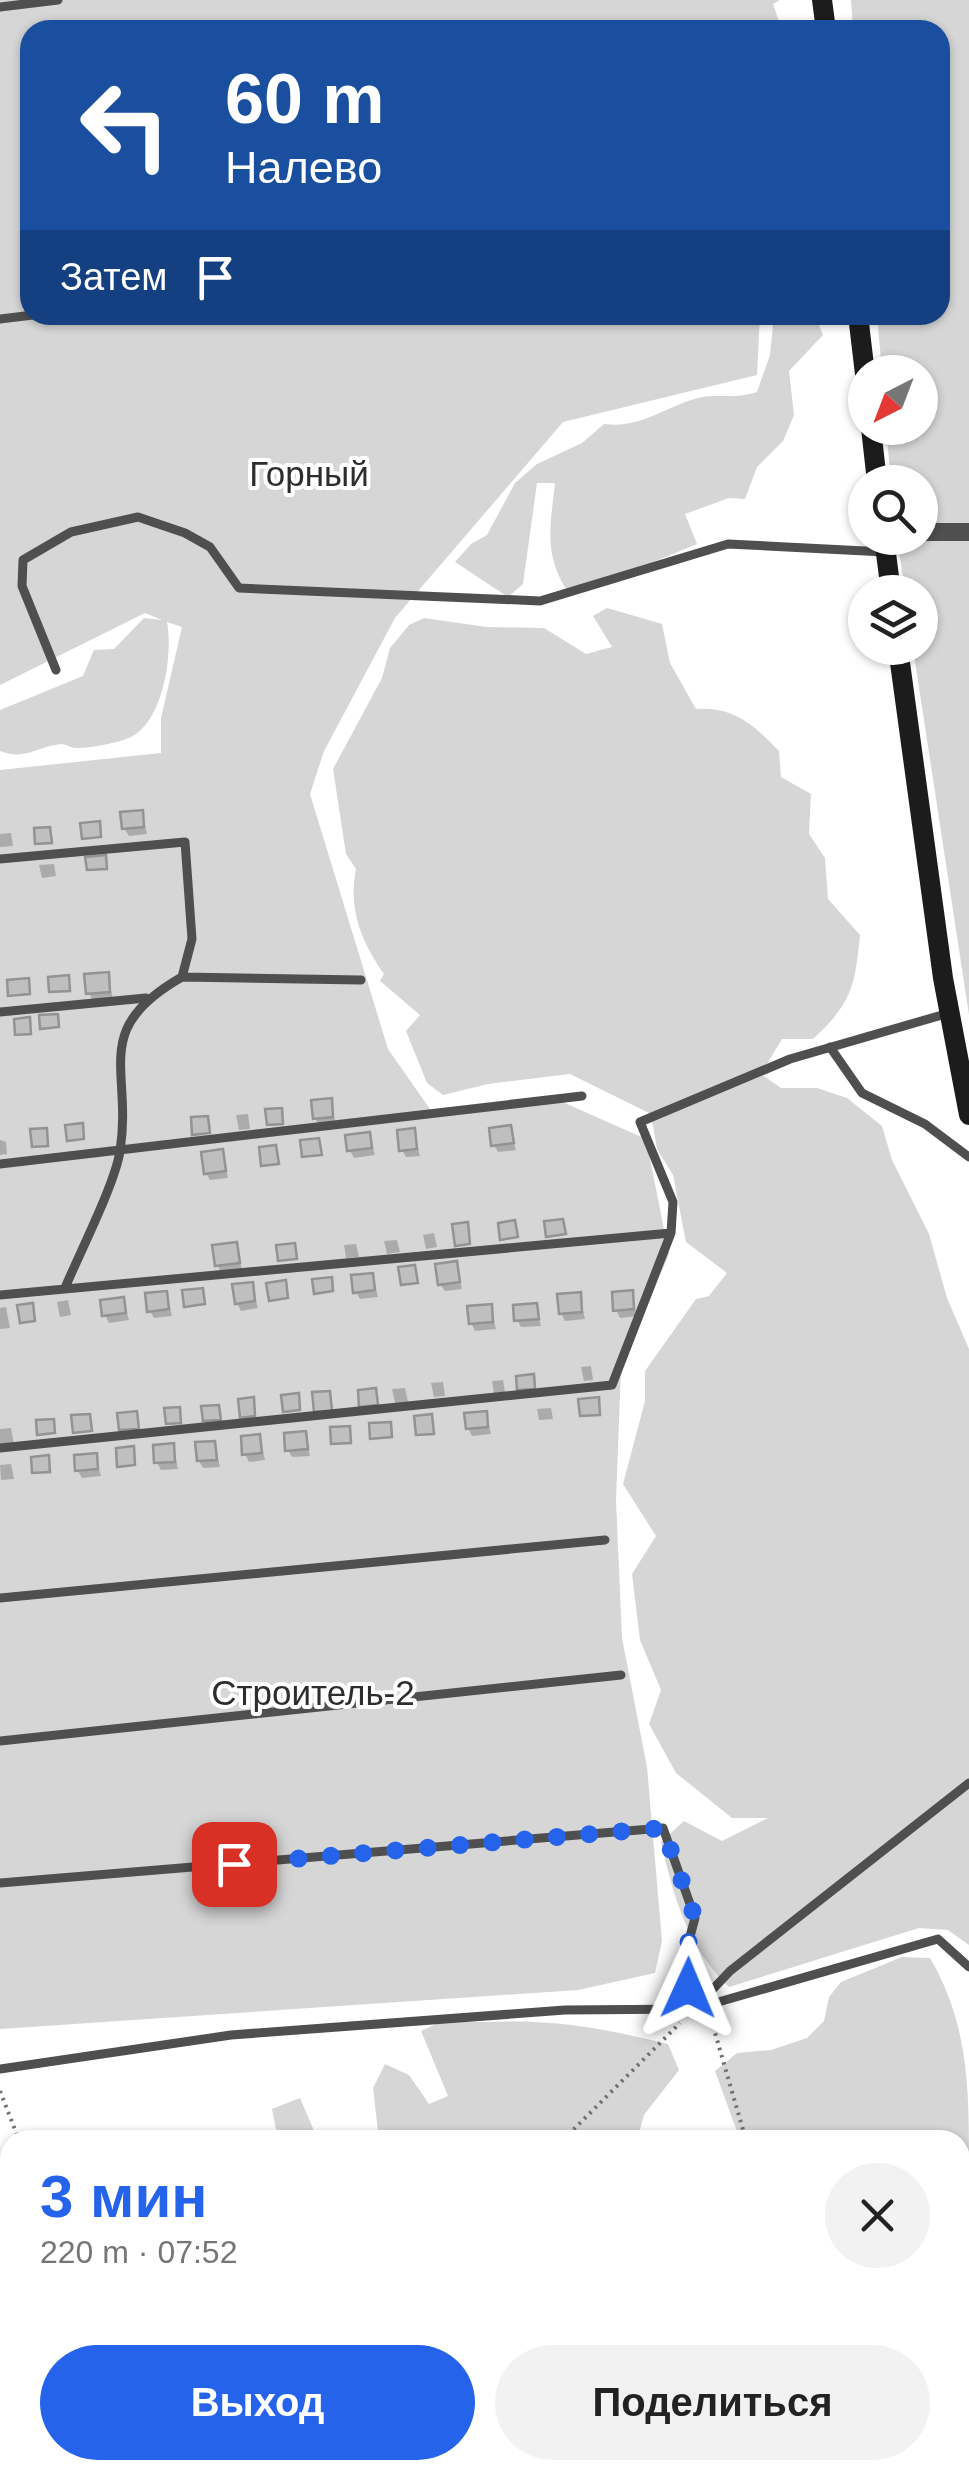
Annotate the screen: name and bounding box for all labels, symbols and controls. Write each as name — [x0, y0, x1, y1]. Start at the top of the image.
icon: left — [60, 60, 190, 190]
text: 60 m — [225, 60, 385, 138]
text: Налево — [225, 142, 382, 193]
icon: arrive — [188, 250, 243, 305]
text: Затем — [60, 256, 168, 298]
north arrow — [848, 355, 938, 445]
map controls — [848, 355, 938, 665]
park label: Горный — [249, 454, 369, 493]
button: search — [848, 465, 938, 555]
button: layers — [848, 575, 938, 665]
park label: Строитель-2 — [211, 1673, 415, 1712]
pin — [192, 1822, 277, 1907]
icon: arrive — [207, 1837, 262, 1892]
position arrow — [636, 1936, 740, 2040]
text: 3 мин — [40, 2163, 208, 2230]
button: close — [825, 2163, 930, 2268]
text: 220 m · 07:52 — [40, 2234, 237, 2270]
button: Выход — [40, 2345, 475, 2460]
button: Поделиться — [495, 2345, 930, 2460]

